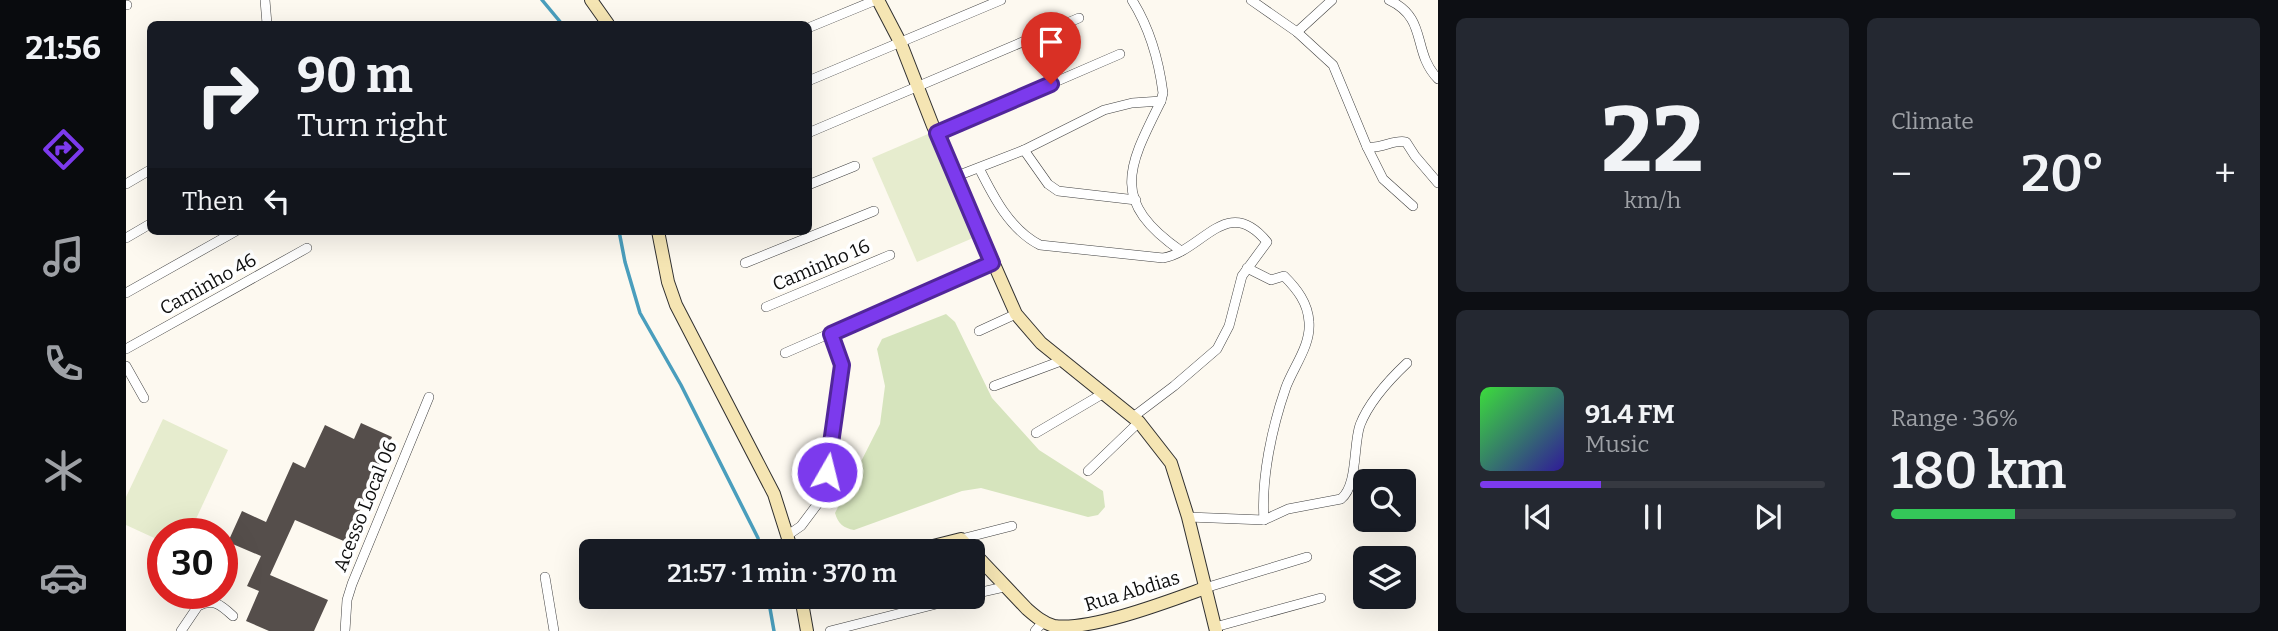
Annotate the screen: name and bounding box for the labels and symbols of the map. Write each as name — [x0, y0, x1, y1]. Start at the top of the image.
pin — [1021, 12.0, 1081, 84]
street label: Caminho 16 — [769, 234, 873, 296]
street label: Caminho 46 — [156, 248, 260, 320]
position arrow — [790, 435, 864, 509]
street label: Acesso Local 06 — [328, 437, 402, 575]
speed limit sign: 30 — [147, 518, 238, 609]
street label: Rua Abdias — [1082, 566, 1182, 616]

